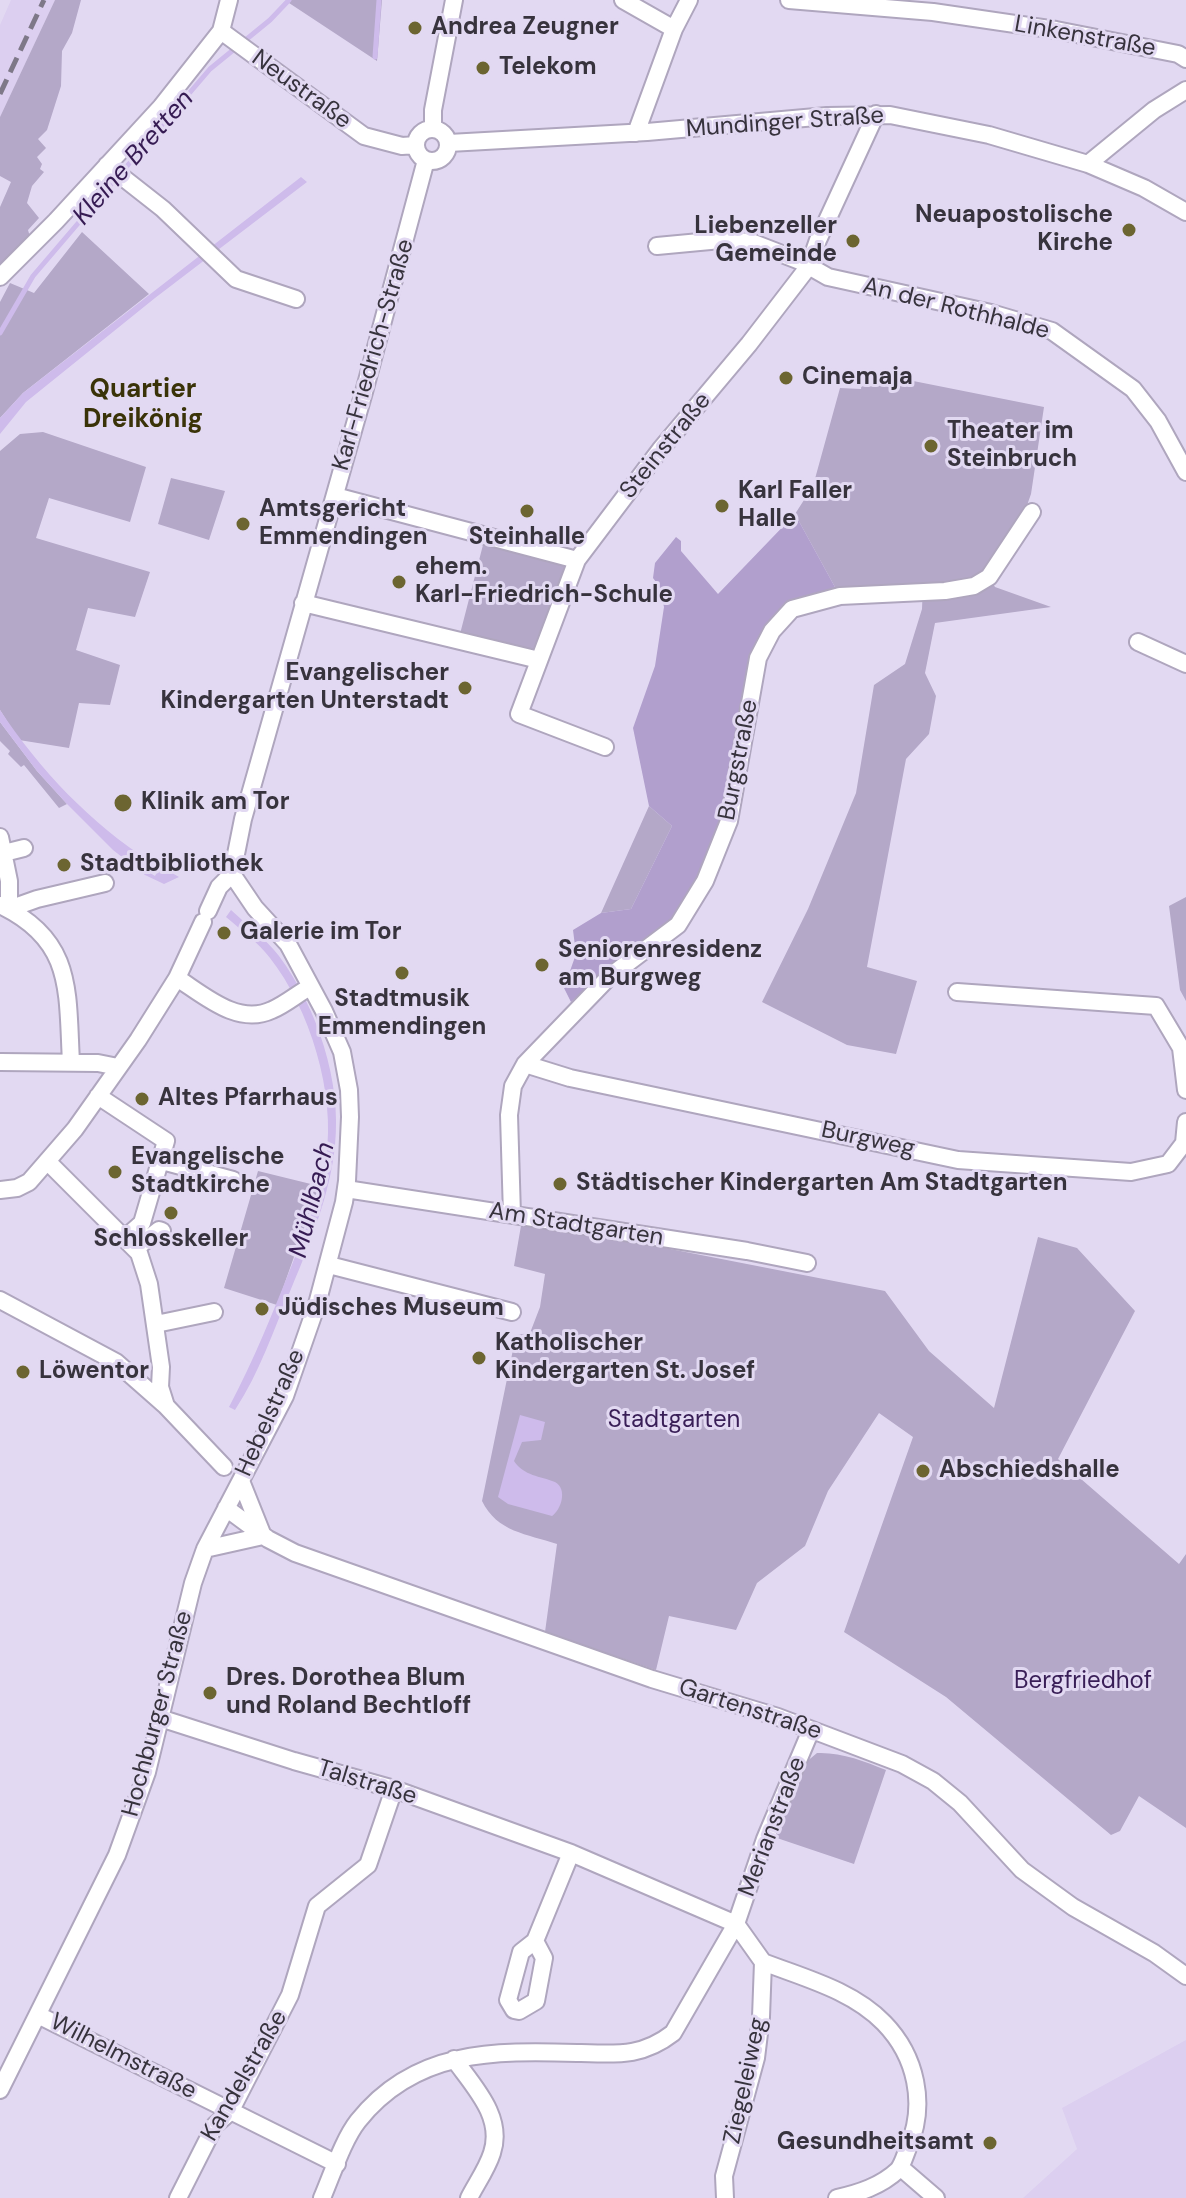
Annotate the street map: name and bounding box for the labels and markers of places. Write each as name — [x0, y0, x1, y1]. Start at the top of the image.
place label: Andrea Zeugner — [431, 14, 619, 42]
marker: Andrea Zeugner — [406, 19, 424, 37]
place label: Telekom — [499, 54, 597, 82]
marker: Telekom — [474, 59, 492, 77]
place label: Neuapostolische Kirche — [915, 202, 1113, 258]
place label: Liebenzeller Gemeinde — [694, 213, 837, 269]
marker: Neuapostolische Kirche — [1120, 221, 1138, 239]
marker: Liebenzeller Gemeinde — [844, 232, 862, 250]
place label: Cinemaja — [802, 364, 913, 392]
marker: Cinemaja — [777, 369, 795, 387]
place label: Theater im Steinbruch — [947, 418, 1077, 474]
marker: Theater im Steinbruch — [922, 437, 940, 455]
place label: Karl Faller Halle — [738, 478, 852, 534]
place label: Amtsgericht Emmendingen — [259, 496, 428, 552]
marker: Karl Faller Halle — [713, 497, 731, 515]
marker: Steinhalle — [518, 502, 536, 520]
marker: Amtsgericht Emmendingen — [234, 515, 252, 533]
place label: Steinhalle — [469, 524, 585, 552]
place label: ehem. Karl-Friedrich-Schule — [415, 554, 673, 610]
marker: ehem. Karl-Friedrich-Schule — [390, 573, 408, 591]
place label: Evangelischer Kindergarten Unterstadt — [161, 660, 449, 716]
marker: Evangelischer Kindergarten Unterstadt — [456, 679, 474, 697]
place label: Klinik am Tor — [141, 789, 289, 817]
marker: Klinik am Tor — [112, 792, 134, 814]
place label: Stadtbibliothek — [80, 851, 264, 879]
marker: Stadtbibliothek — [55, 856, 73, 874]
place label: Galerie im Tor — [240, 919, 401, 947]
marker: Galerie im Tor — [215, 924, 233, 942]
place label: Seniorenresidenz am Burgweg — [558, 937, 762, 993]
marker: Seniorenresidenz am Burgweg — [533, 956, 551, 974]
marker: Stadtmusik Emmendingen — [393, 964, 411, 982]
place label: Stadtmusik Emmendingen — [318, 986, 486, 1042]
place label: Altes Pfarrhaus — [158, 1085, 338, 1113]
marker: Altes Pfarrhaus — [133, 1090, 151, 1108]
place label: Evangelische Stadtkirche — [131, 1144, 285, 1200]
marker: Evangelische Stadtkirche — [106, 1163, 124, 1181]
place label: Städtischer Kindergarten Am Stadtgarten — [576, 1170, 1067, 1198]
marker: Städtischer Kindergarten Am Stadtgarten — [551, 1175, 569, 1193]
marker: Schlosskeller — [162, 1204, 180, 1222]
place label: Schlosskeller — [94, 1226, 248, 1254]
place label: Jüdisches Museum — [278, 1295, 504, 1323]
marker: Jüdisches Museum — [253, 1300, 271, 1318]
place label: Katholischer Kindergarten St. Josef — [495, 1330, 755, 1386]
marker: Katholischer Kindergarten St. Josef — [470, 1349, 488, 1367]
place label: Löwentor — [39, 1358, 149, 1386]
marker: Löwentor — [14, 1363, 32, 1381]
place label: Abschiedshalle — [939, 1457, 1120, 1485]
marker: Abschiedshalle — [914, 1462, 932, 1480]
place label: Dres. Dorothea Blum und Roland Bechtloff — [226, 1665, 471, 1721]
marker: Dres. Dorothea Blum und Roland Bechtloff — [201, 1684, 219, 1702]
place label: Gesundheitsamt — [777, 2129, 974, 2157]
marker: Gesundheitsamt — [981, 2134, 999, 2152]

